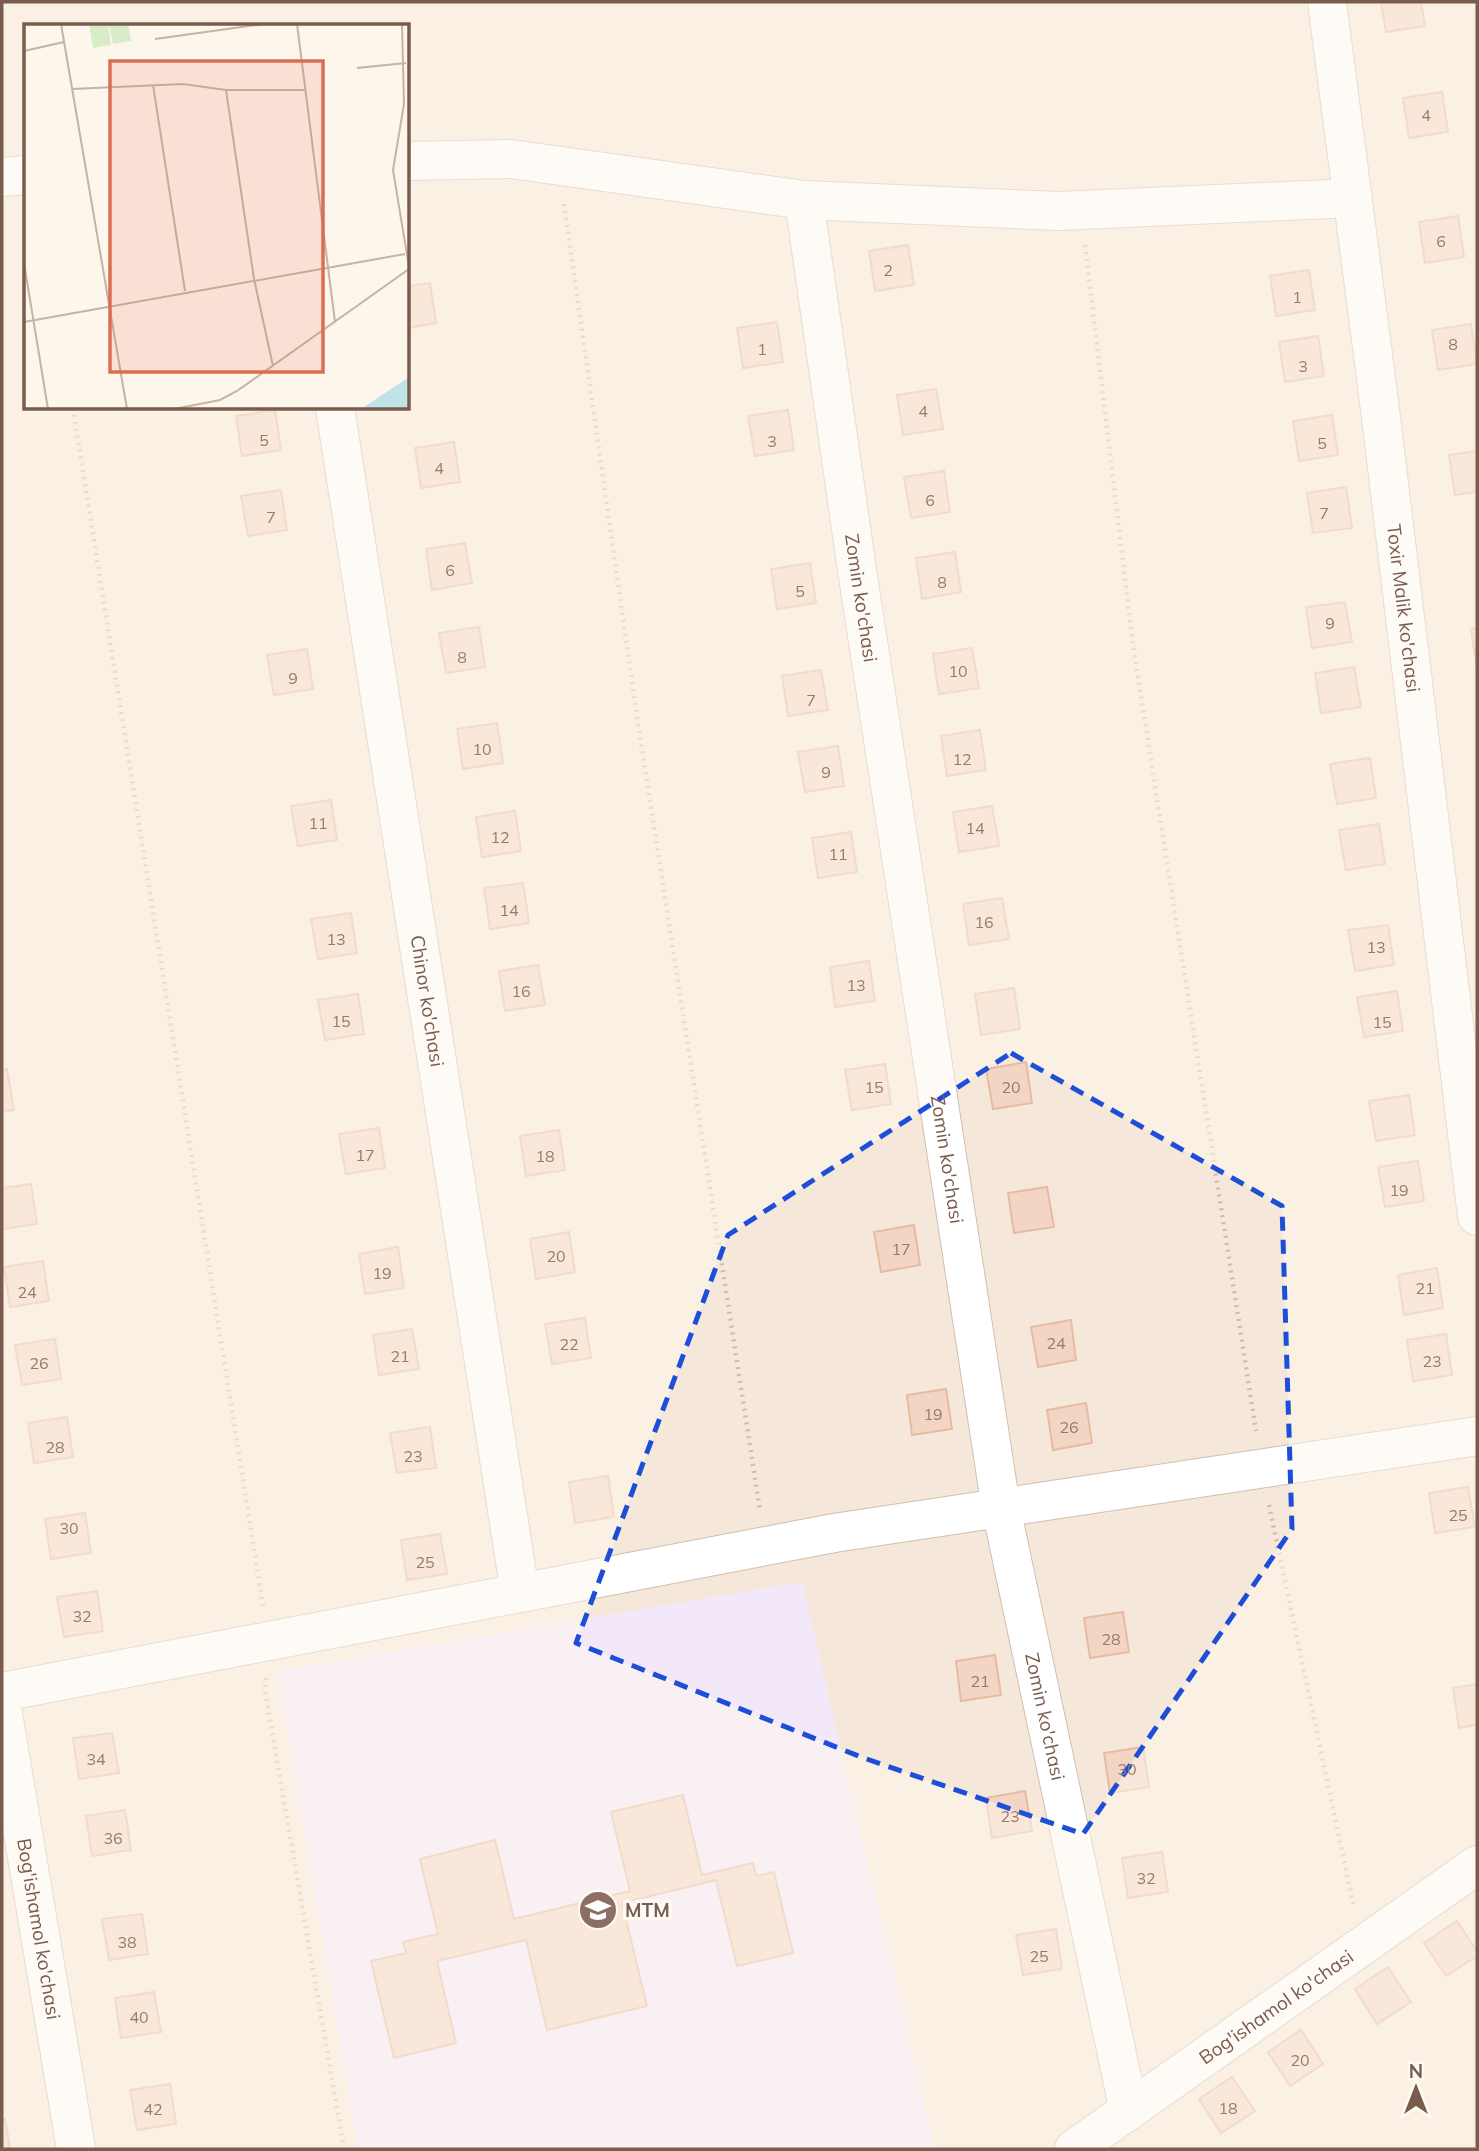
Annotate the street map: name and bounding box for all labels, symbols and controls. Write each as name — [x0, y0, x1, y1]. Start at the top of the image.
inset map — [24, 24, 410, 410]
house number: 4 — [1421, 105, 1431, 125]
house number: 6 — [1436, 231, 1446, 251]
house number: 2 — [883, 260, 893, 280]
house number: 1 — [1292, 287, 1302, 307]
house number: 8 — [1448, 334, 1458, 354]
house number: 1 — [757, 339, 767, 359]
house number: 3 — [1298, 356, 1308, 376]
house number: 4 — [918, 401, 928, 421]
house number: 5 — [259, 430, 269, 450]
house number: 3 — [767, 431, 777, 451]
house number: 5 — [1317, 433, 1327, 453]
house number: 4 — [434, 458, 444, 478]
house number: 6 — [925, 490, 935, 510]
house number: 7 — [1319, 503, 1329, 523]
house number: 7 — [266, 507, 276, 527]
street label: Toxir Malik ko'chasi — [1382, 523, 1426, 694]
street label: Zomin ko'chasi — [840, 532, 883, 664]
house number: 6 — [445, 560, 455, 580]
house number: 8 — [937, 572, 947, 592]
house number: 5 — [795, 581, 805, 601]
house number: 9 — [1325, 613, 1335, 633]
house number: 8 — [457, 647, 467, 667]
house number: 10 — [948, 661, 968, 681]
house number: 9 — [288, 668, 298, 688]
house number: 7 — [806, 690, 816, 710]
house number: 10 — [472, 739, 492, 759]
house number: 12 — [952, 749, 972, 769]
house number: 9 — [821, 762, 831, 782]
house number: 11 — [308, 813, 328, 833]
house number: 14 — [965, 818, 985, 838]
house number: 12 — [490, 827, 510, 847]
house number: 11 — [828, 844, 848, 864]
house number: 14 — [499, 900, 519, 920]
house number: 16 — [974, 912, 994, 932]
house number: 13 — [326, 929, 346, 949]
street label: Chinor ko'chasi — [405, 933, 450, 1068]
house number: 13 — [1366, 937, 1386, 957]
house number: 13 — [846, 975, 866, 995]
house number: 16 — [511, 981, 531, 1001]
house number: 15 — [331, 1011, 351, 1031]
house number: 15 — [1372, 1012, 1392, 1032]
house number: 15 — [864, 1077, 884, 1097]
house number: 20 — [1001, 1077, 1021, 1097]
street label: Zomin ko'chasi — [926, 1093, 969, 1225]
house number: 17 — [355, 1145, 375, 1165]
house number: 18 — [535, 1146, 555, 1166]
house number: 19 — [1389, 1180, 1409, 1200]
house number: 17 — [891, 1239, 911, 1259]
house number: 20 — [546, 1246, 566, 1266]
house number: 19 — [372, 1263, 392, 1283]
house number: 21 — [1415, 1278, 1435, 1298]
house number: 24 — [17, 1282, 37, 1302]
house number: 24 — [1046, 1333, 1066, 1353]
house number: 22 — [559, 1334, 579, 1354]
house number: 21 — [390, 1346, 410, 1366]
house number: 23 — [1422, 1351, 1442, 1371]
house number: 26 — [29, 1353, 49, 1373]
house number: 19 — [923, 1404, 943, 1424]
house number: 26 — [1059, 1417, 1079, 1437]
house number: 28 — [45, 1437, 65, 1457]
house number: 23 — [403, 1446, 423, 1466]
house number: 25 — [1448, 1505, 1468, 1525]
house number: 30 — [59, 1518, 79, 1538]
house number: 25 — [415, 1552, 435, 1572]
house number: 32 — [72, 1606, 92, 1626]
house number: 28 — [1101, 1629, 1121, 1649]
street label: Zomin ko'chasi — [1020, 1651, 1070, 1783]
house number: 21 — [970, 1671, 990, 1691]
house number: 34 — [86, 1749, 106, 1769]
house number: 30 — [1117, 1759, 1137, 1779]
house number: 23 — [1000, 1806, 1020, 1826]
house number: 36 — [103, 1828, 123, 1848]
street label: Bog'ishamol ko'chasi — [12, 1836, 66, 2021]
house number: 32 — [1136, 1868, 1156, 1888]
school or university icon: MTM — [577, 1889, 619, 1931]
place label: MTM — [625, 1898, 670, 1922]
house number: 38 — [117, 1932, 137, 1952]
street label: Bog'ishamol ko'chasi — [1194, 1944, 1358, 2069]
house number: 25 — [1029, 1946, 1049, 1966]
house number: 40 — [129, 2007, 149, 2027]
house number: 20 — [1290, 2050, 1310, 2070]
north arrow — [1381, 2053, 1451, 2123]
text: N — [1409, 2059, 1423, 2083]
house number: 18 — [1218, 2098, 1238, 2118]
house number: 42 — [143, 2099, 163, 2119]

